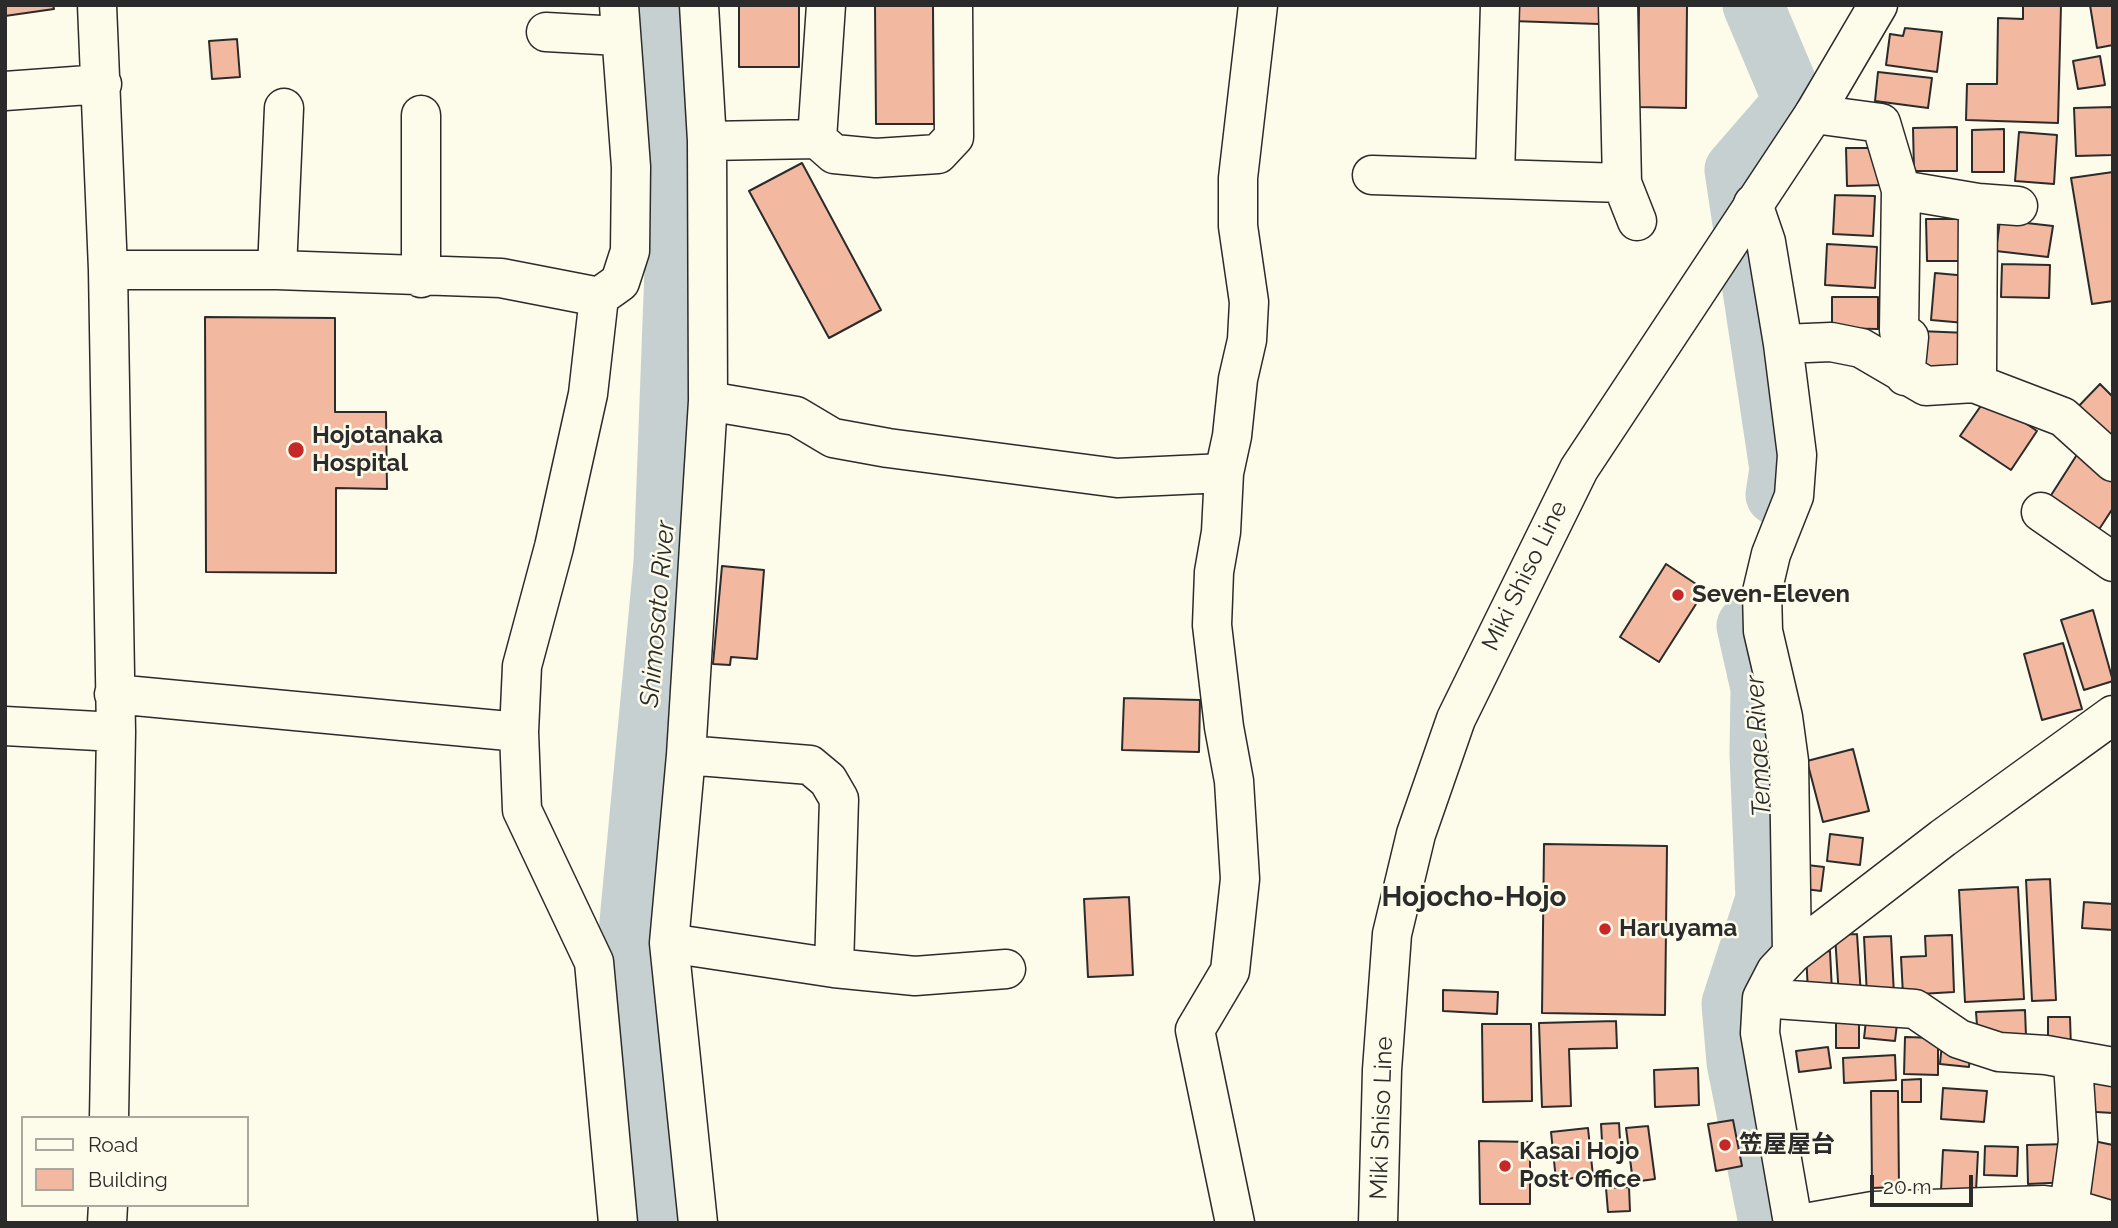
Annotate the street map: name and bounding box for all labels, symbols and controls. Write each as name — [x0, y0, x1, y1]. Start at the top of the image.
place label: Hojotanaka Hospital — [312, 422, 443, 478]
marker: Hojotanaka Hospital — [286, 440, 306, 460]
street label: Miki Shiso Line — [1476, 496, 1574, 656]
water label: Shimosato River — [634, 519, 682, 709]
place label: Seven-Eleven — [1692, 581, 1850, 609]
marker: Seven-Eleven — [1670, 587, 1686, 603]
water label: Temae River — [1740, 674, 1778, 818]
district label: Hojocho-Hojo — [1381, 881, 1567, 915]
place label: Haruyama — [1619, 915, 1737, 943]
marker: Haruyama — [1597, 921, 1613, 937]
street label: Miki Shiso Line — [1365, 1036, 1399, 1200]
legend — [21, 1116, 248, 1207]
place label: 笠屋屋台 — [1739, 1131, 1835, 1159]
text: Road — [88, 1132, 138, 1157]
marker: 笠屋屋台 — [1717, 1137, 1733, 1153]
place label: Kasai Hojo Post Office — [1519, 1138, 1641, 1194]
marker: Kasai Hojo Post Office — [1497, 1158, 1513, 1174]
scale bar — [1873, 1162, 1976, 1206]
text: Building — [88, 1167, 168, 1192]
text: 20 m — [1883, 1174, 1931, 1199]

